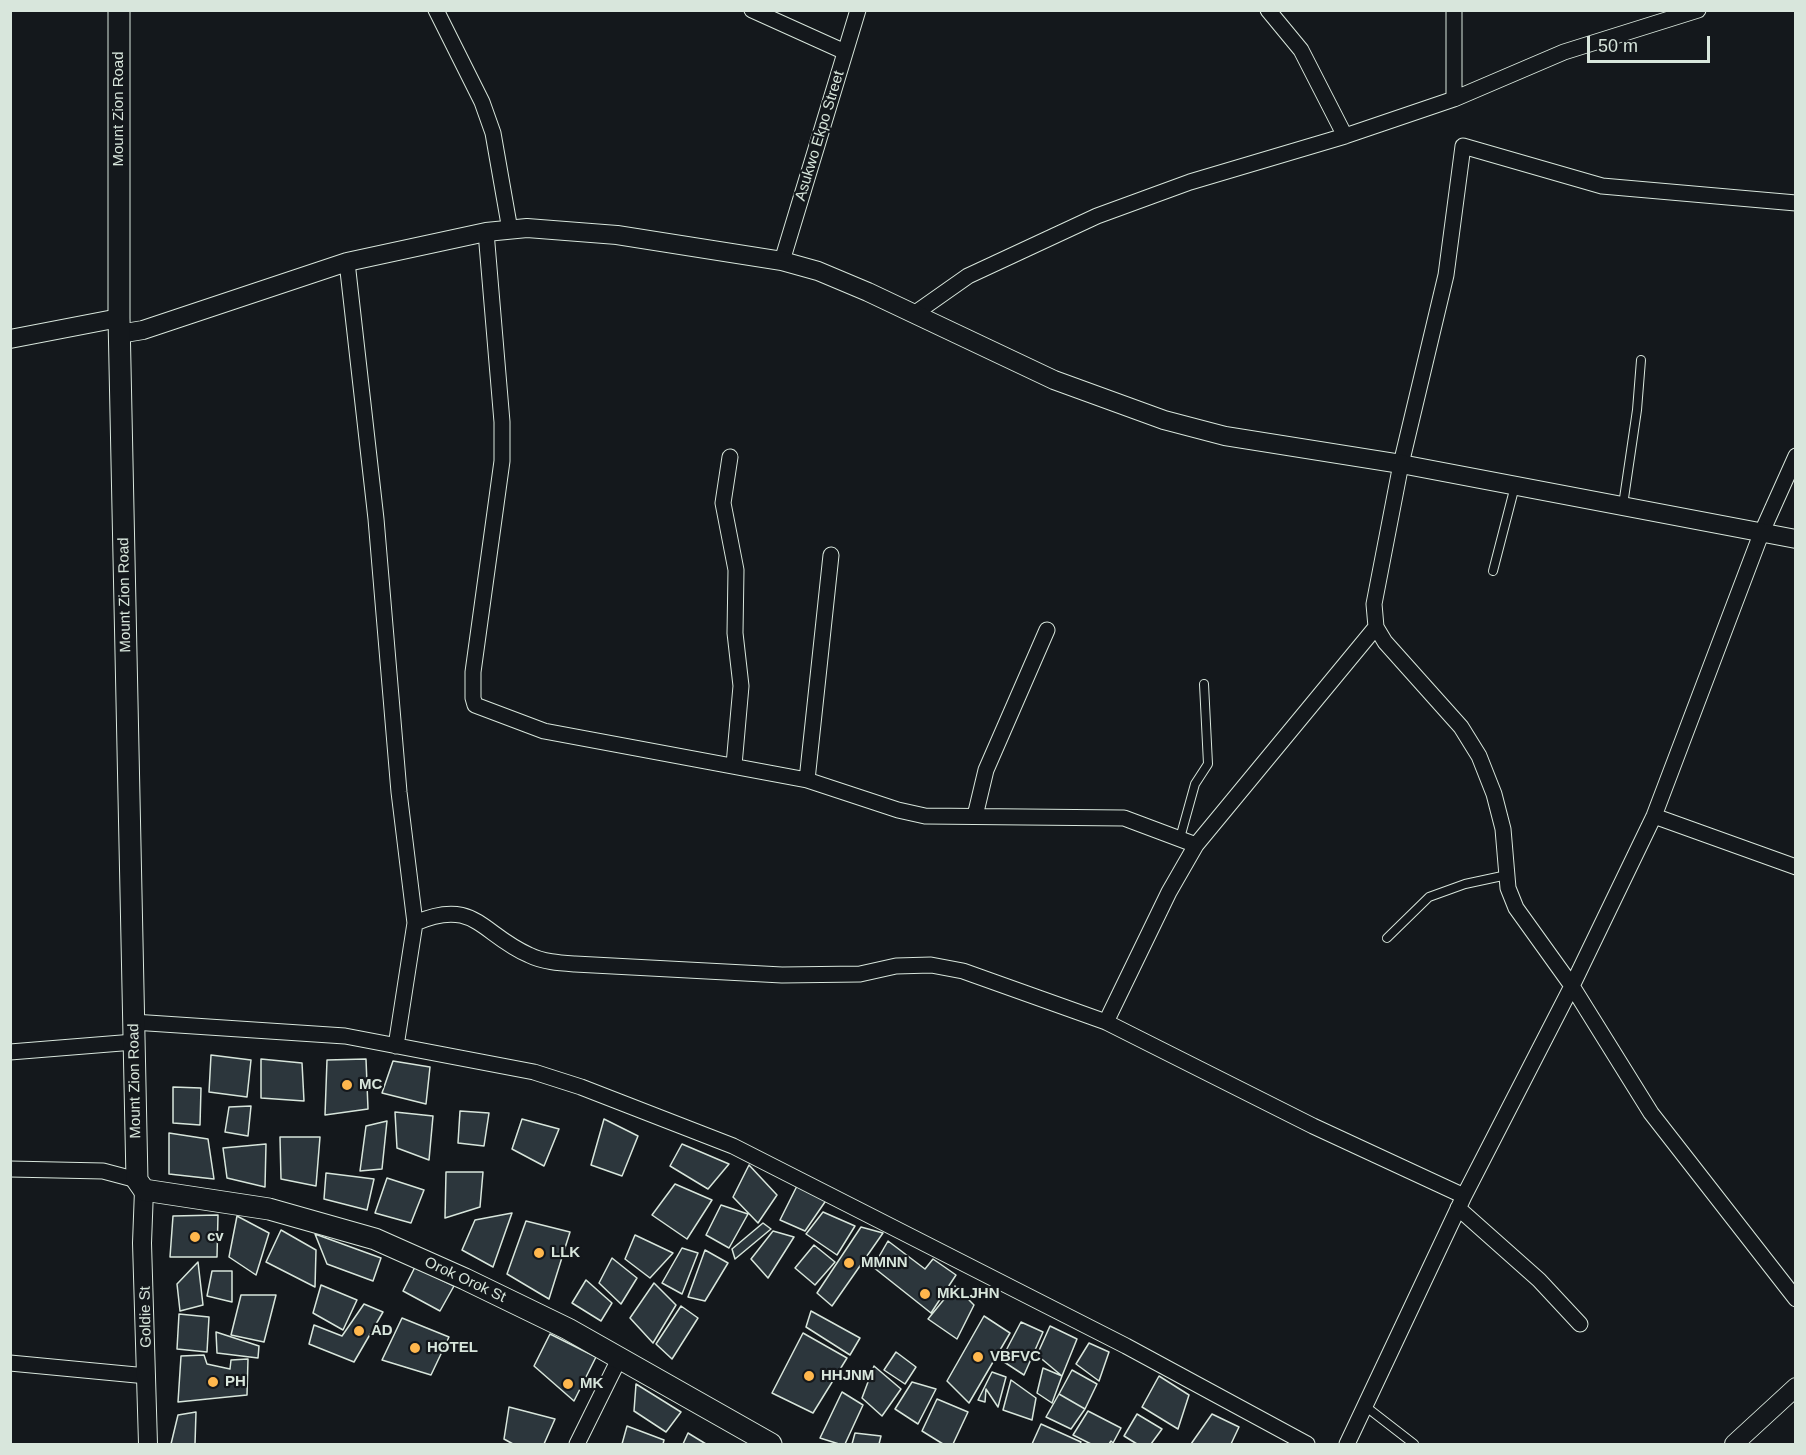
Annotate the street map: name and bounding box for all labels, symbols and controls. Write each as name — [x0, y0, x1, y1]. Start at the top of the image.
scale bar — [1590, 24, 1713, 62]
text: 50 m — [1598, 36, 1638, 56]
street label: Mount Zion Road — [110, 51, 128, 167]
street label: Asukwo Ekpo Street — [792, 69, 848, 203]
street label: Mount Zion Road — [115, 537, 135, 653]
street label: Mount Zion Road — [125, 1023, 145, 1139]
place label: MC — [359, 1076, 382, 1094]
marker: MC — [340, 1078, 354, 1092]
place label: cv — [207, 1228, 224, 1246]
marker: cv — [188, 1230, 202, 1244]
place label: LLK — [551, 1244, 580, 1262]
marker: LLK — [532, 1246, 546, 1260]
street label: Orok Orok St — [422, 1253, 508, 1307]
place label: MMNN — [861, 1254, 908, 1272]
marker: MMNN — [842, 1256, 856, 1270]
place label: MKLJHN — [937, 1285, 999, 1303]
street label: Goldie St — [136, 1286, 156, 1348]
marker: MKLJHN — [918, 1287, 932, 1301]
place label: AD — [371, 1322, 393, 1340]
marker: AD — [352, 1324, 366, 1338]
place label: HOTEL — [427, 1339, 478, 1357]
marker: HOTEL — [408, 1341, 422, 1355]
place label: VBFVC — [990, 1348, 1041, 1366]
marker: VBFVC — [971, 1350, 985, 1364]
place label: HHJNM — [821, 1367, 874, 1385]
marker: HHJNM — [802, 1369, 816, 1383]
place label: PH — [225, 1373, 246, 1391]
marker: PH — [206, 1375, 220, 1389]
place label: MK — [580, 1375, 603, 1393]
marker: MK — [561, 1377, 575, 1391]

